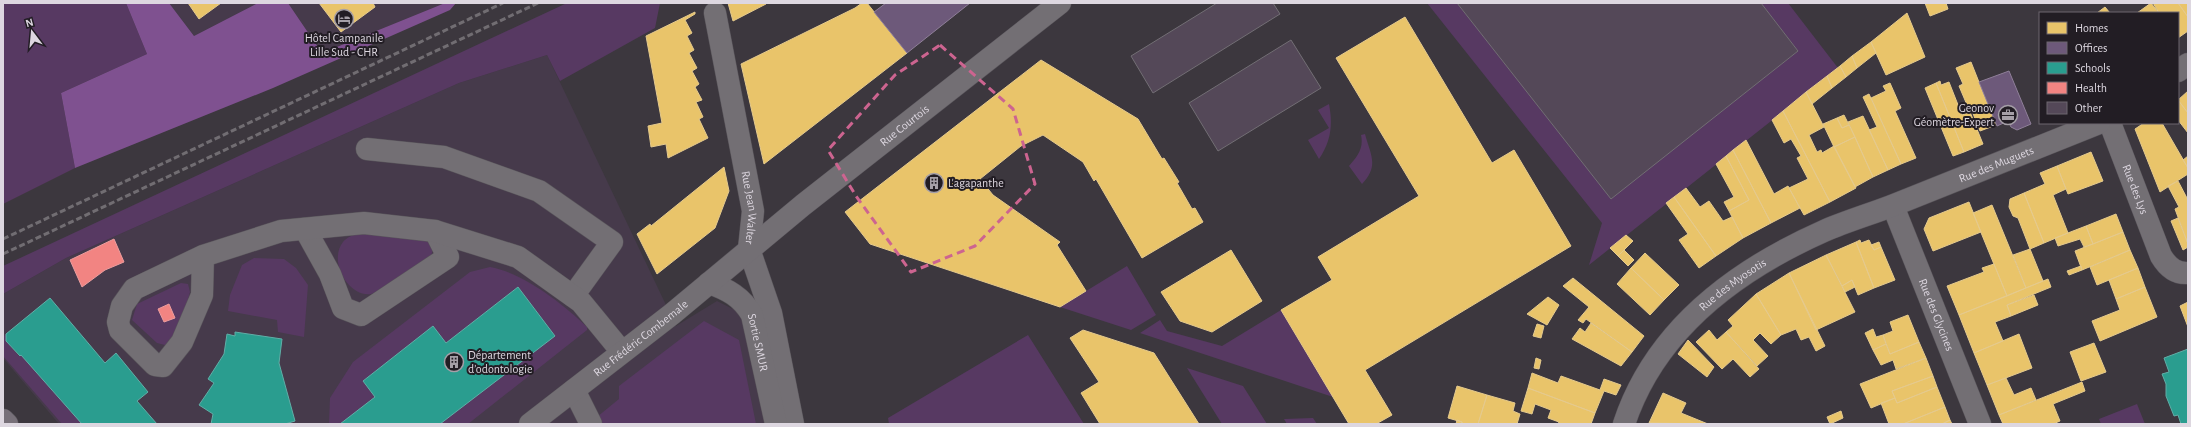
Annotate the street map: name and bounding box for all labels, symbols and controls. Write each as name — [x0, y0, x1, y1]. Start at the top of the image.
hotel icon: Hôtel Campanile Lille Sud - CHR — [333, 8, 355, 30]
north arrow — [12, 12, 52, 52]
legend — [2039, 12, 2179, 124]
text: N — [24, 17, 35, 29]
text: Homes — [2075, 22, 2108, 34]
place label: Hôtel Campanile Lille Sud - CHR — [305, 32, 383, 58]
text: Offices — [2075, 42, 2108, 54]
text: Schools — [2075, 62, 2110, 74]
text: Health — [2075, 82, 2107, 94]
street label: Rue Courtois — [878, 102, 931, 148]
place label: Geonov Géomètre-Expert — [1914, 102, 1994, 128]
text: Other — [2075, 102, 2102, 114]
office icon: Geonov Géomètre-Expert — [1997, 104, 2019, 126]
street label: Rue des Muguets — [1957, 144, 2035, 185]
street label: Rue des Lys — [2120, 163, 2150, 216]
street label: Rue Jean Walter — [739, 170, 759, 245]
building icon: L'agapanthe — [923, 172, 945, 194]
place label: L'agapanthe — [948, 177, 1004, 189]
street label: Rue des Myosotis — [1697, 256, 1768, 313]
street label: Rue des Glycines — [1917, 277, 1956, 353]
street label: Rue Frédéric Combemale — [591, 298, 690, 379]
street label: Sortie SMUR — [746, 312, 770, 373]
place label: Département d’odontologie — [468, 349, 533, 375]
building icon: Département d’odontologie — [443, 351, 465, 373]

